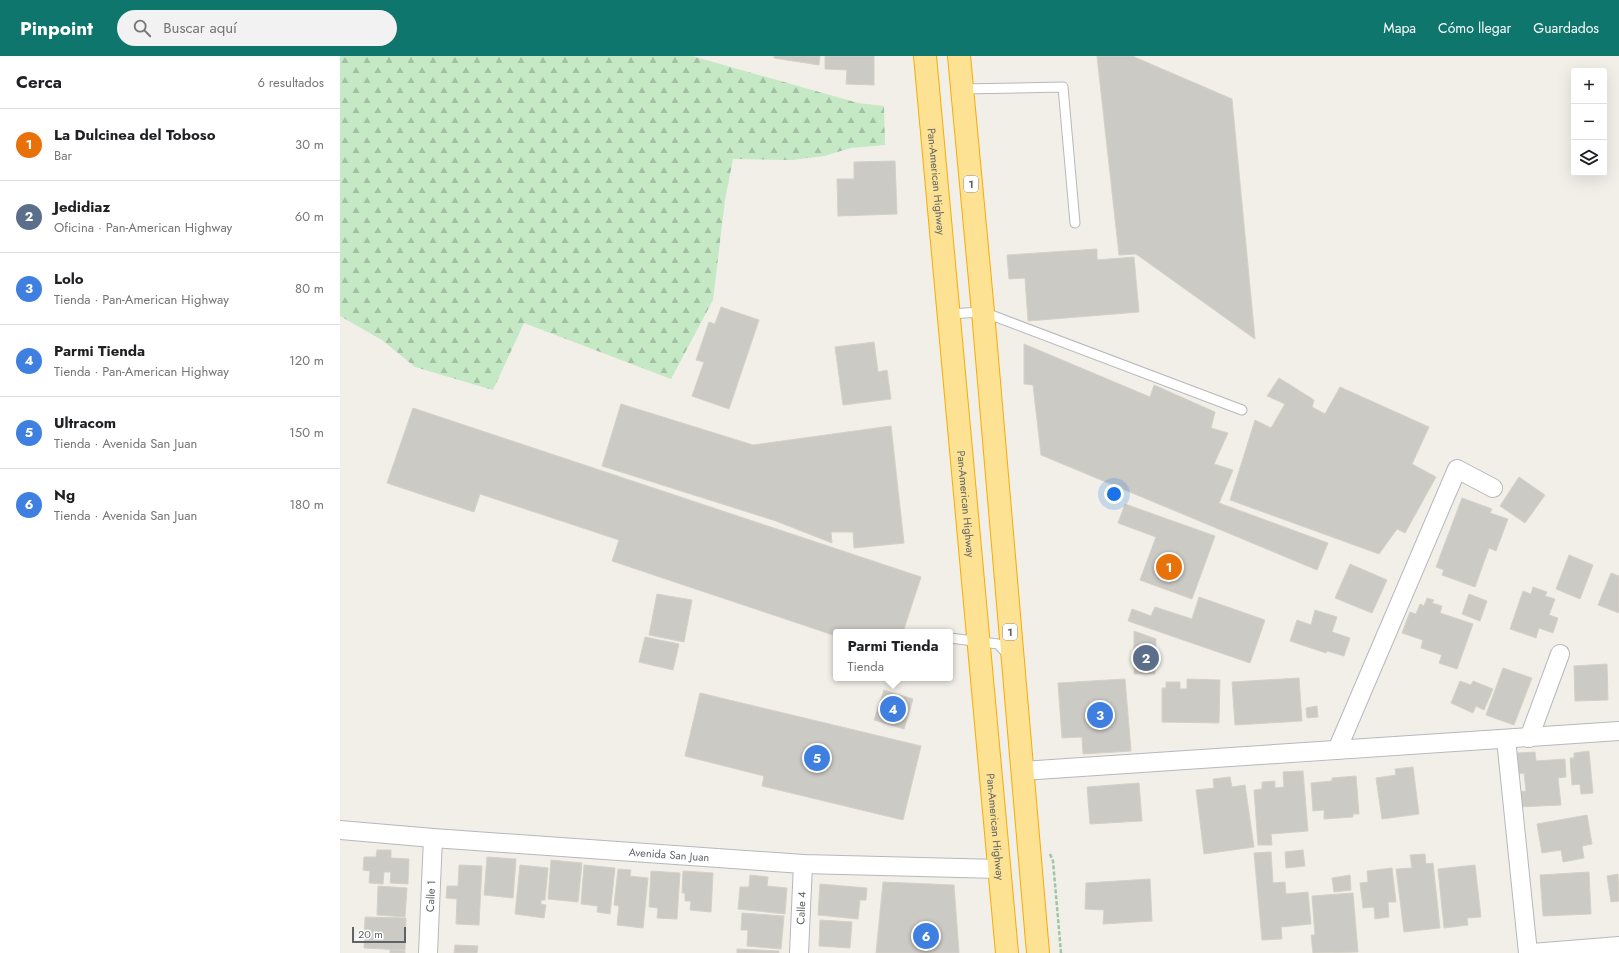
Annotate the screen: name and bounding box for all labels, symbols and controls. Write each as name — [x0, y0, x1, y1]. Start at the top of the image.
search box — [117, 10, 397, 46]
text: Pinpoint — [20, 15, 93, 42]
icon: search — [131, 17, 153, 39]
text: Buscar aquí — [163, 17, 237, 39]
text: Mapa — [1383, 18, 1416, 38]
text: Cómo llegar — [1438, 18, 1511, 38]
text: Guardados — [1533, 18, 1599, 38]
map controls — [1571, 68, 1607, 176]
button: + — [1571, 68, 1607, 104]
text: Cerca — [16, 70, 62, 94]
text: 6 resultados — [257, 73, 324, 92]
button: − — [1571, 104, 1607, 140]
text: La Dulcinea del Toboso — [54, 124, 216, 146]
street label: Pan-American Highway — [924, 127, 949, 236]
text: 1 — [26, 135, 32, 154]
text: 30 m — [295, 135, 324, 154]
button: layers — [1571, 140, 1607, 176]
text: Bar — [54, 146, 72, 165]
road number: 1 — [964, 176, 978, 192]
text: Jedidiaz — [54, 196, 110, 218]
text: 2 — [25, 207, 33, 226]
text: 60 m — [295, 207, 324, 226]
text: Oficina · Pan-American Highway — [54, 218, 232, 237]
text: Lolo — [54, 268, 84, 290]
text: 3 — [25, 279, 33, 298]
text: 80 m — [295, 279, 324, 298]
text: Tienda · Pan-American Highway — [54, 290, 229, 309]
text: Parmi Tienda — [54, 340, 145, 362]
text: 4 — [24, 351, 34, 370]
text: 120 m — [289, 351, 324, 370]
text: Tienda · Pan-American Highway — [54, 362, 229, 381]
text: Ultracom — [54, 412, 116, 434]
text: 5 — [25, 423, 33, 442]
text: 150 m — [289, 423, 324, 442]
text: Tienda · Avenida San Juan — [54, 434, 197, 453]
street label: Pan-American Highway — [953, 450, 979, 558]
text: Ng — [54, 484, 75, 506]
your location — [1104, 484, 1124, 504]
text: 6 — [25, 495, 33, 514]
text: 180 m — [289, 495, 324, 514]
text: Tienda · Avenida San Juan — [54, 506, 197, 525]
pin: 1 — [1156, 552, 1182, 582]
road number: 1 — [1003, 624, 1017, 640]
popup — [833, 629, 953, 681]
text: Parmi Tienda — [847, 635, 939, 657]
pin: 2 — [1133, 643, 1159, 673]
text: Tienda — [847, 657, 884, 676]
pin: 4 — [880, 694, 906, 724]
pin: 3 — [1087, 700, 1113, 730]
pin: 5 — [804, 743, 830, 773]
street label: Pan-American Highway — [983, 773, 1008, 881]
street label: Avenida San Juan — [628, 844, 710, 865]
street label: Calle 1 — [422, 880, 439, 912]
street label: Calle 4 — [792, 890, 810, 925]
pin: 6 — [913, 921, 939, 951]
scale bar — [352, 925, 406, 944]
text: 20 m — [358, 926, 383, 942]

